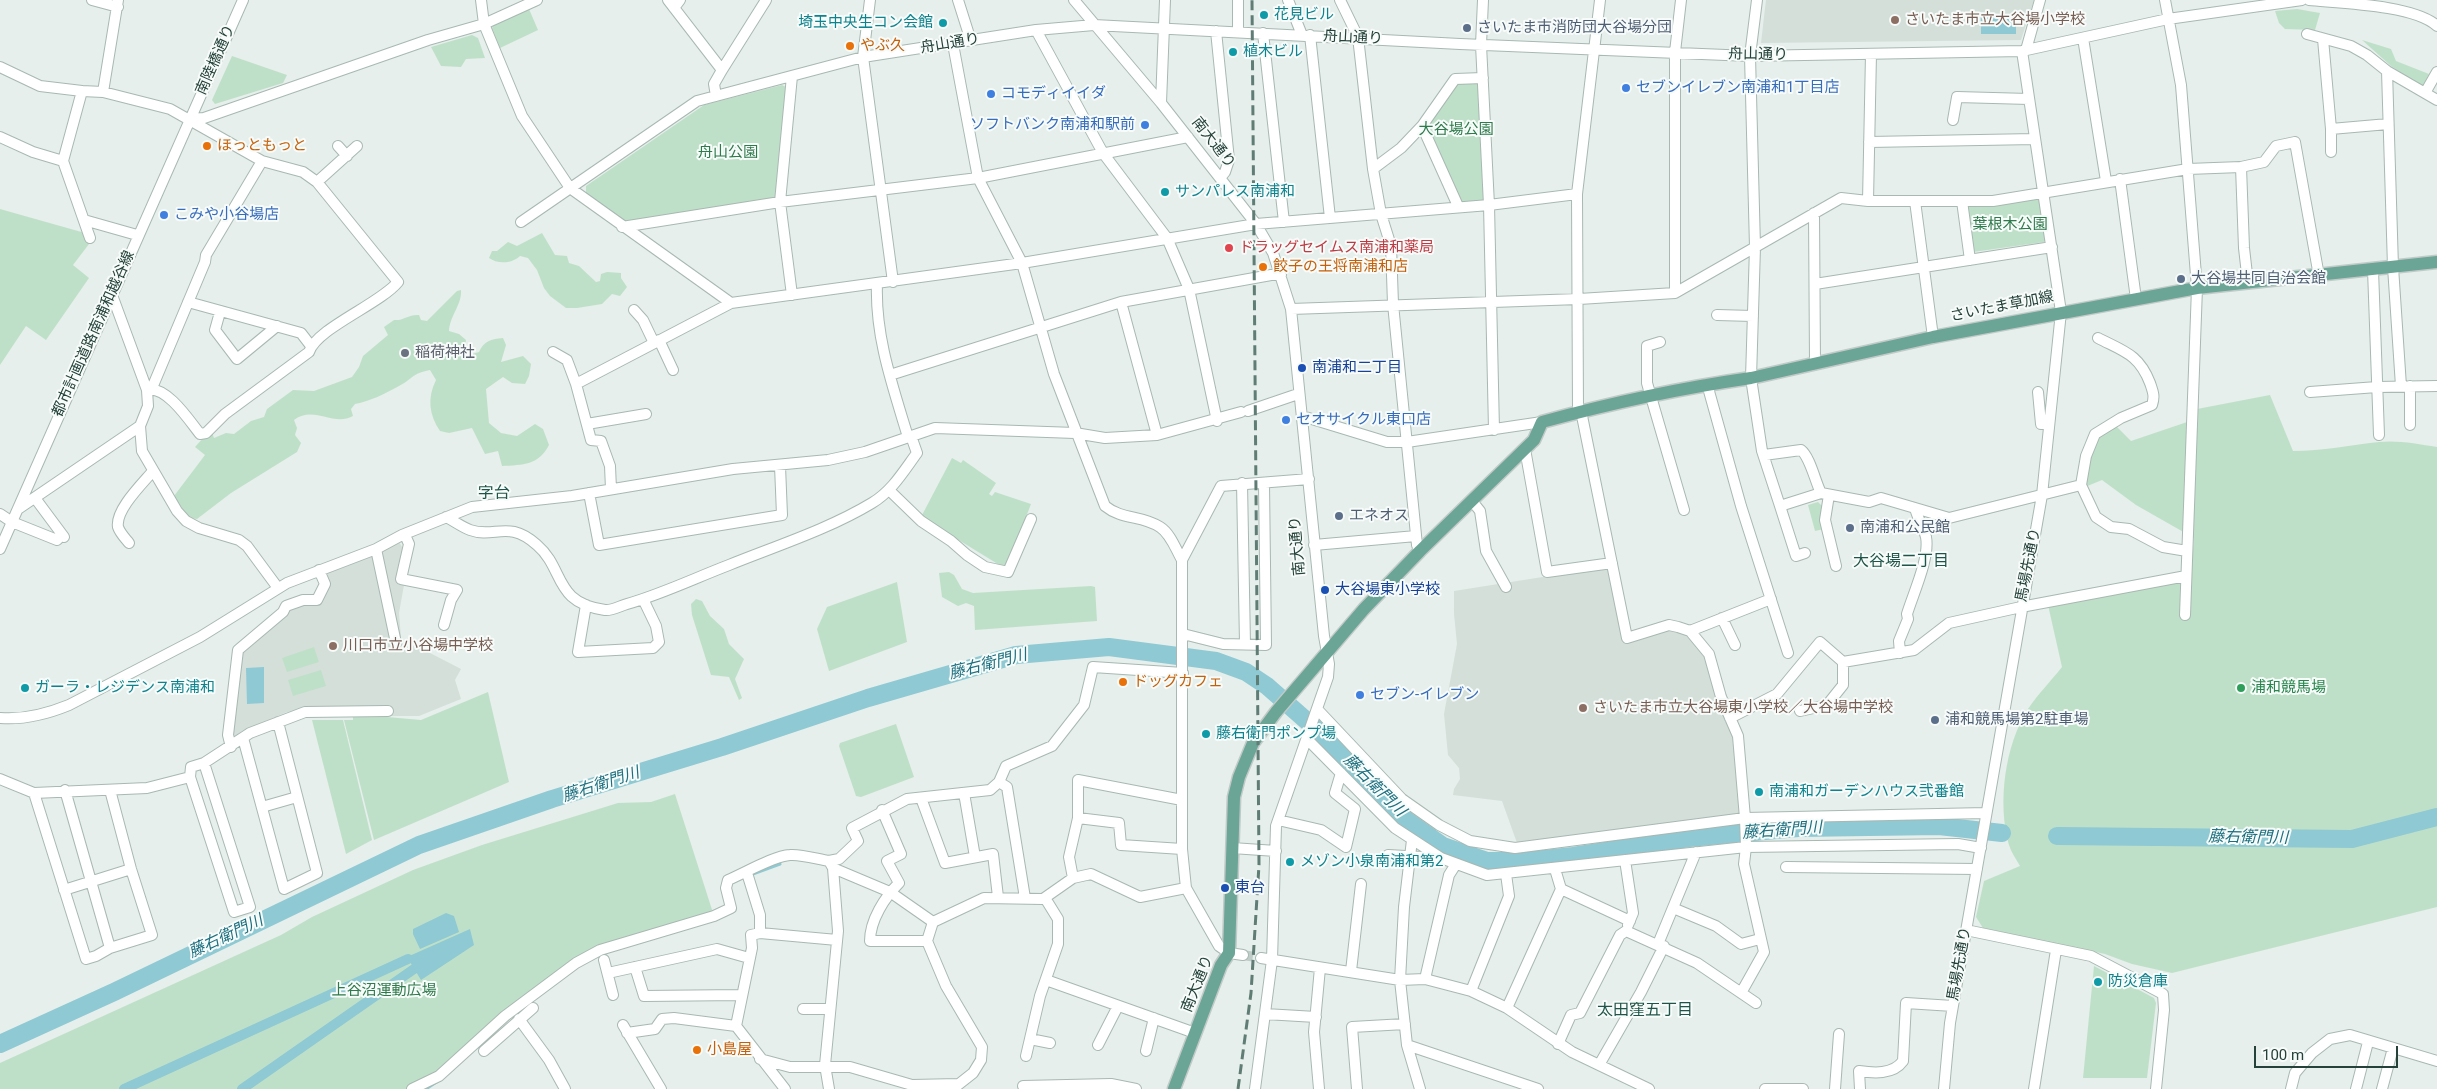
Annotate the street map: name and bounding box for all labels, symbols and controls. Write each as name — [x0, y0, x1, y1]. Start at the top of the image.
place label: 花見ビル — [1274, 6, 1334, 24]
marker: 花見ビル — [1258, 9, 1270, 21]
place label: さいたま市立大谷場小学校 — [1905, 11, 2085, 29]
place label: 埼玉中央生コン会館 — [798, 14, 933, 32]
marker: さいたま市立大谷場小学校 — [1889, 14, 1901, 26]
marker: 埼玉中央生コン会館 — [937, 17, 949, 29]
place label: さいたま市消防団大谷場分団 — [1477, 19, 1672, 37]
street label: 南陸橋通り — [193, 22, 239, 98]
marker: さいたま市消防団大谷場分団 — [1461, 22, 1473, 34]
street label: 舟山通り — [1323, 27, 1383, 49]
street label: 舟山通り — [919, 30, 981, 58]
place label: やぶ久 — [860, 37, 905, 55]
marker: やぶ久 — [844, 40, 856, 52]
place label: 植木ビル — [1243, 43, 1303, 61]
street label: 舟山通り — [1728, 45, 1788, 65]
marker: 植木ビル — [1227, 46, 1239, 58]
place label: セブンイレブン南浦和1丁目店 — [1636, 79, 1839, 97]
marker: セブンイレブン南浦和1丁目店 — [1620, 82, 1632, 94]
place label: コモディイイダ — [1001, 85, 1106, 103]
marker: コモディイイダ — [985, 88, 997, 100]
street label: 南大通り — [1187, 114, 1239, 172]
place label: ソフトバンク南浦和駅前 — [970, 116, 1135, 134]
marker: ソフトバンク南浦和駅前 — [1139, 119, 1151, 131]
park label: 大谷場公園 — [1419, 121, 1493, 139]
place label: ほっともっと — [217, 137, 307, 155]
marker: ほっともっと — [201, 140, 213, 152]
park label: 舟山公園 — [698, 144, 758, 162]
place label: サンパレス南浦和 — [1175, 183, 1295, 201]
marker: サンパレス南浦和 — [1159, 186, 1171, 198]
place label: こみや小谷場店 — [174, 206, 279, 224]
marker: こみや小谷場店 — [158, 209, 170, 221]
park label: 葉根木公園 — [1973, 216, 2047, 234]
place label: ドラッグセイムス南浦和薬局 — [1239, 239, 1434, 257]
marker: ドラッグセイムス南浦和薬局 — [1223, 242, 1235, 254]
street label: 都市計画道路南浦和越谷線 — [49, 248, 139, 420]
place label: 餃子の王将南浦和店 — [1273, 258, 1408, 276]
marker: 餃子の王将南浦和店 — [1257, 261, 1269, 273]
place label: 大谷場共同自治会館 — [2191, 270, 2326, 288]
marker: 大谷場共同自治会館 — [2175, 273, 2187, 285]
street label: さいたま草加線 — [1949, 288, 2055, 326]
place label: 稲荷神社 — [415, 344, 475, 362]
marker: 稲荷神社 — [399, 347, 411, 359]
place label: 南浦和二丁目 — [1312, 359, 1402, 377]
marker: 南浦和二丁目 — [1296, 362, 1308, 374]
place label: セオサイクル東口店 — [1296, 411, 1431, 429]
marker: セオサイクル東口店 — [1280, 414, 1292, 426]
district label: 字台 — [478, 484, 510, 504]
place label: エネオス — [1349, 507, 1409, 525]
marker: エネオス — [1333, 510, 1345, 522]
street label: 南大通り — [1286, 515, 1310, 577]
place label: 南浦和公民館 — [1860, 519, 1950, 537]
marker: 南浦和公民館 — [1844, 522, 1856, 534]
street label: 馬場先通り — [2013, 526, 2045, 604]
district label: 大谷場二丁目 — [1853, 552, 1949, 572]
place label: 大谷場東小学校 — [1335, 581, 1440, 599]
marker: 大谷場東小学校 — [1319, 584, 1331, 596]
place label: 川口市立小谷場中学校 — [343, 637, 493, 655]
marker: 川口市立小谷場中学校 — [327, 640, 339, 652]
water label: 藤右衛門川 — [947, 646, 1029, 684]
place label: ドッグカフェ — [1133, 673, 1223, 691]
marker: ドッグカフェ — [1117, 676, 1129, 688]
place label: ガーラ・レジデンス南浦和 — [35, 679, 215, 697]
place label: 浦和競馬場 — [2251, 679, 2326, 697]
marker: ガーラ・レジデンス南浦和 — [19, 682, 31, 694]
marker: 浦和競馬場 — [2235, 682, 2247, 694]
place label: セブン-イレブン — [1370, 686, 1479, 704]
marker: セブン-イレブン — [1354, 689, 1366, 701]
place label: さいたま市立大谷場東小学校／大谷場中学校 — [1593, 699, 1893, 717]
marker: さいたま市立大谷場東小学校／大谷場中学校 — [1577, 702, 1589, 714]
place label: 浦和競馬場第2駐車場 — [1945, 711, 2088, 729]
marker: 浦和競馬場第2駐車場 — [1929, 714, 1941, 726]
place label: 藤右衛門ポンプ場 — [1216, 725, 1336, 743]
marker: 藤右衛門ポンプ場 — [1200, 728, 1212, 740]
water label: 藤右衛門川 — [1339, 751, 1409, 821]
water label: 藤右衛門川 — [560, 764, 642, 806]
place label: 南浦和ガーデンハウス弐番館 — [1769, 783, 1964, 801]
marker: 南浦和ガーデンハウス弐番館 — [1753, 786, 1765, 798]
water label: 藤右衛門川 — [1741, 819, 1823, 843]
water label: 藤右衛門川 — [2208, 828, 2288, 848]
place label: メゾン小泉南浦和第2 — [1300, 853, 1443, 871]
marker: メゾン小泉南浦和第2 — [1284, 856, 1296, 868]
place label: 東台 — [1235, 879, 1265, 897]
marker: 東台 — [1219, 882, 1231, 894]
water label: 藤右衛門川 — [186, 911, 266, 963]
street label: 馬場先通り — [1945, 926, 1975, 1002]
street label: 南大通り — [1178, 953, 1218, 1015]
place label: 防災倉庫 — [2108, 973, 2168, 991]
marker: 防災倉庫 — [2092, 976, 2104, 988]
park label: 上谷沼運動広場 — [332, 982, 436, 1000]
district label: 太田窪五丁目 — [1597, 1001, 1693, 1021]
scale bar — [2257, 1036, 2401, 1068]
place label: 小島屋 — [707, 1041, 752, 1059]
marker: 小島屋 — [691, 1044, 703, 1056]
text: 100 m — [2262, 1046, 2304, 1064]

